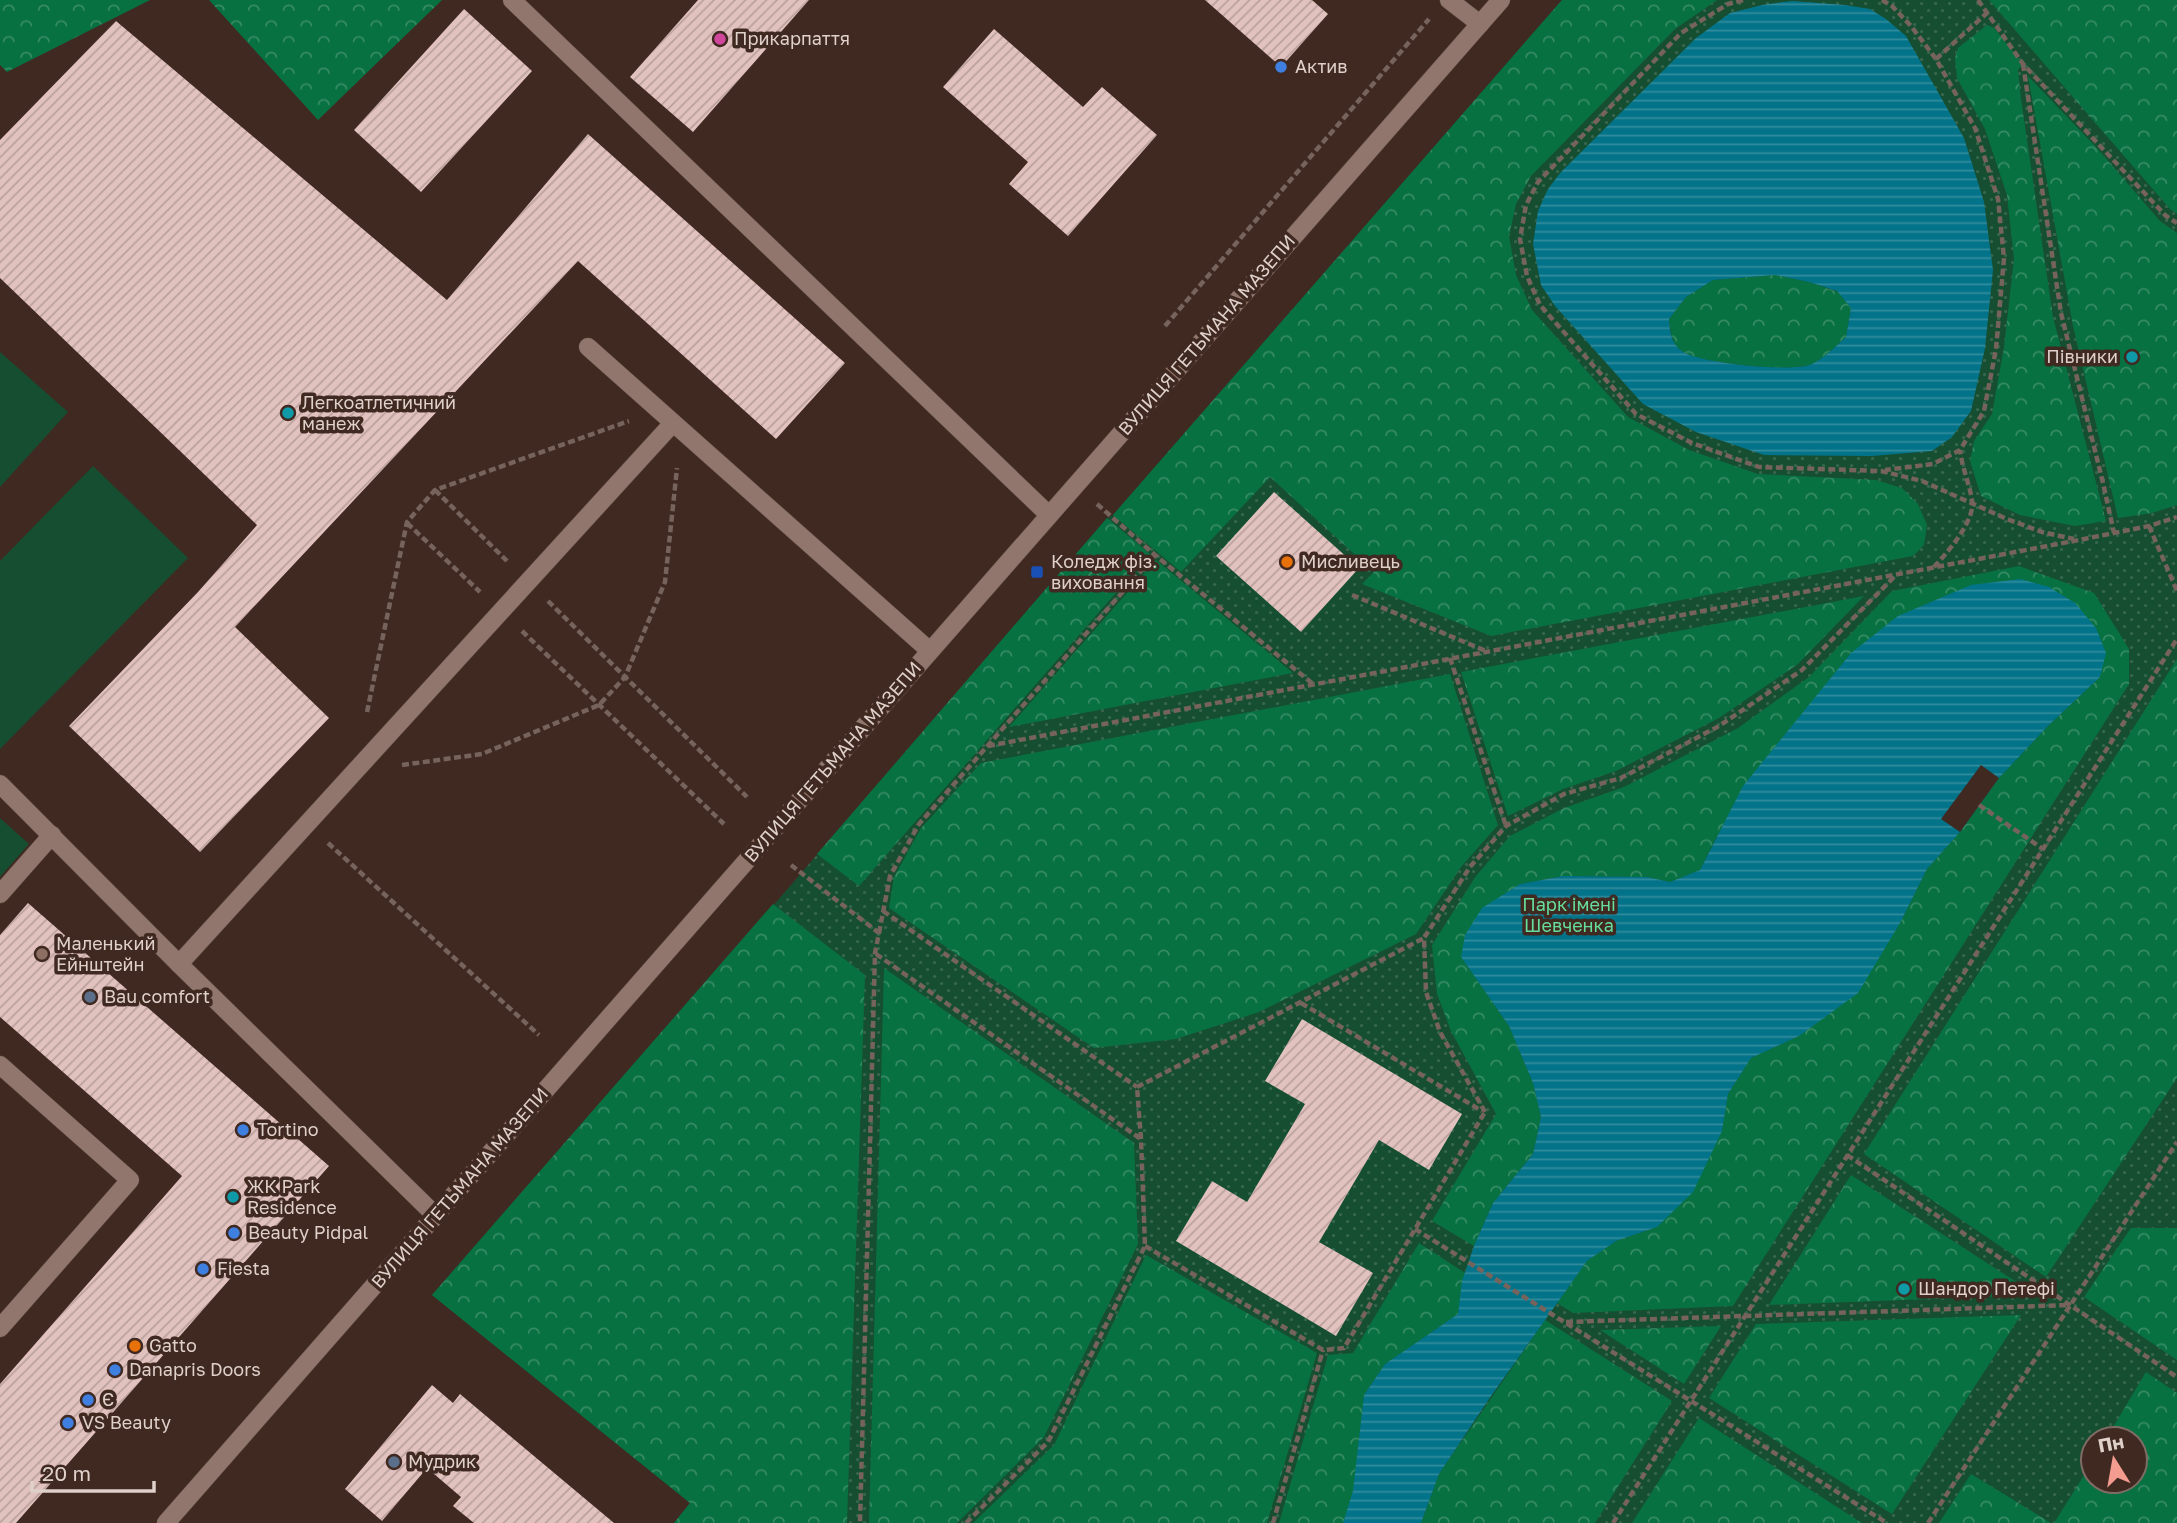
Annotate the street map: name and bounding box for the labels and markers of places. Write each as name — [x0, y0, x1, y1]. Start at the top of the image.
place label: Прикарпаття — [734, 27, 850, 49]
marker: Прикарпаття — [712, 31, 728, 47]
place label: Актив — [1295, 55, 1347, 77]
marker: Актив — [1273, 59, 1289, 75]
place label: Півники — [2046, 345, 2118, 367]
marker: Півники — [2124, 349, 2140, 365]
place label: Легкоатлетичний манеж — [302, 391, 456, 434]
marker: Легкоатлетичний манеж — [280, 405, 296, 421]
place label: Коледж фіз. виховання — [1051, 550, 1157, 593]
place label: Мисливець — [1301, 550, 1400, 572]
marker: Мисливець — [1279, 554, 1295, 570]
marker: Коледж фіз. виховання — [1029, 564, 1045, 580]
place label: Маленький Ейнштейн — [56, 932, 155, 975]
marker: Маленький Ейнштейн — [34, 946, 50, 962]
place label: Bau comfort — [104, 985, 210, 1007]
marker: Bau comfort — [82, 989, 98, 1005]
place label: Tortino — [257, 1118, 319, 1140]
marker: Tortino — [235, 1122, 251, 1138]
place label: ЖК Park Residence — [247, 1175, 337, 1218]
marker: ЖК Park Residence — [225, 1189, 241, 1205]
place label: Beauty Pidpal — [248, 1221, 369, 1243]
marker: Beauty Pidpal — [226, 1225, 242, 1241]
place label: Fiesta — [217, 1257, 270, 1279]
marker: Fiesta — [195, 1261, 211, 1277]
place label: Шандор Петефі — [1918, 1277, 2055, 1299]
marker: Шандор Петефі — [1896, 1281, 1912, 1297]
place label: Gatto — [149, 1334, 197, 1356]
marker: Gatto — [127, 1338, 143, 1354]
place label: Danapris Doors — [129, 1358, 261, 1380]
marker: Danapris Doors — [107, 1362, 123, 1378]
place label: Є — [102, 1388, 114, 1410]
marker: Є — [80, 1392, 96, 1408]
place label: VS Beauty — [82, 1411, 171, 1433]
marker: VS Beauty — [60, 1415, 76, 1431]
place label: Мудрик — [408, 1450, 476, 1472]
marker: Мудрик — [386, 1454, 402, 1470]

